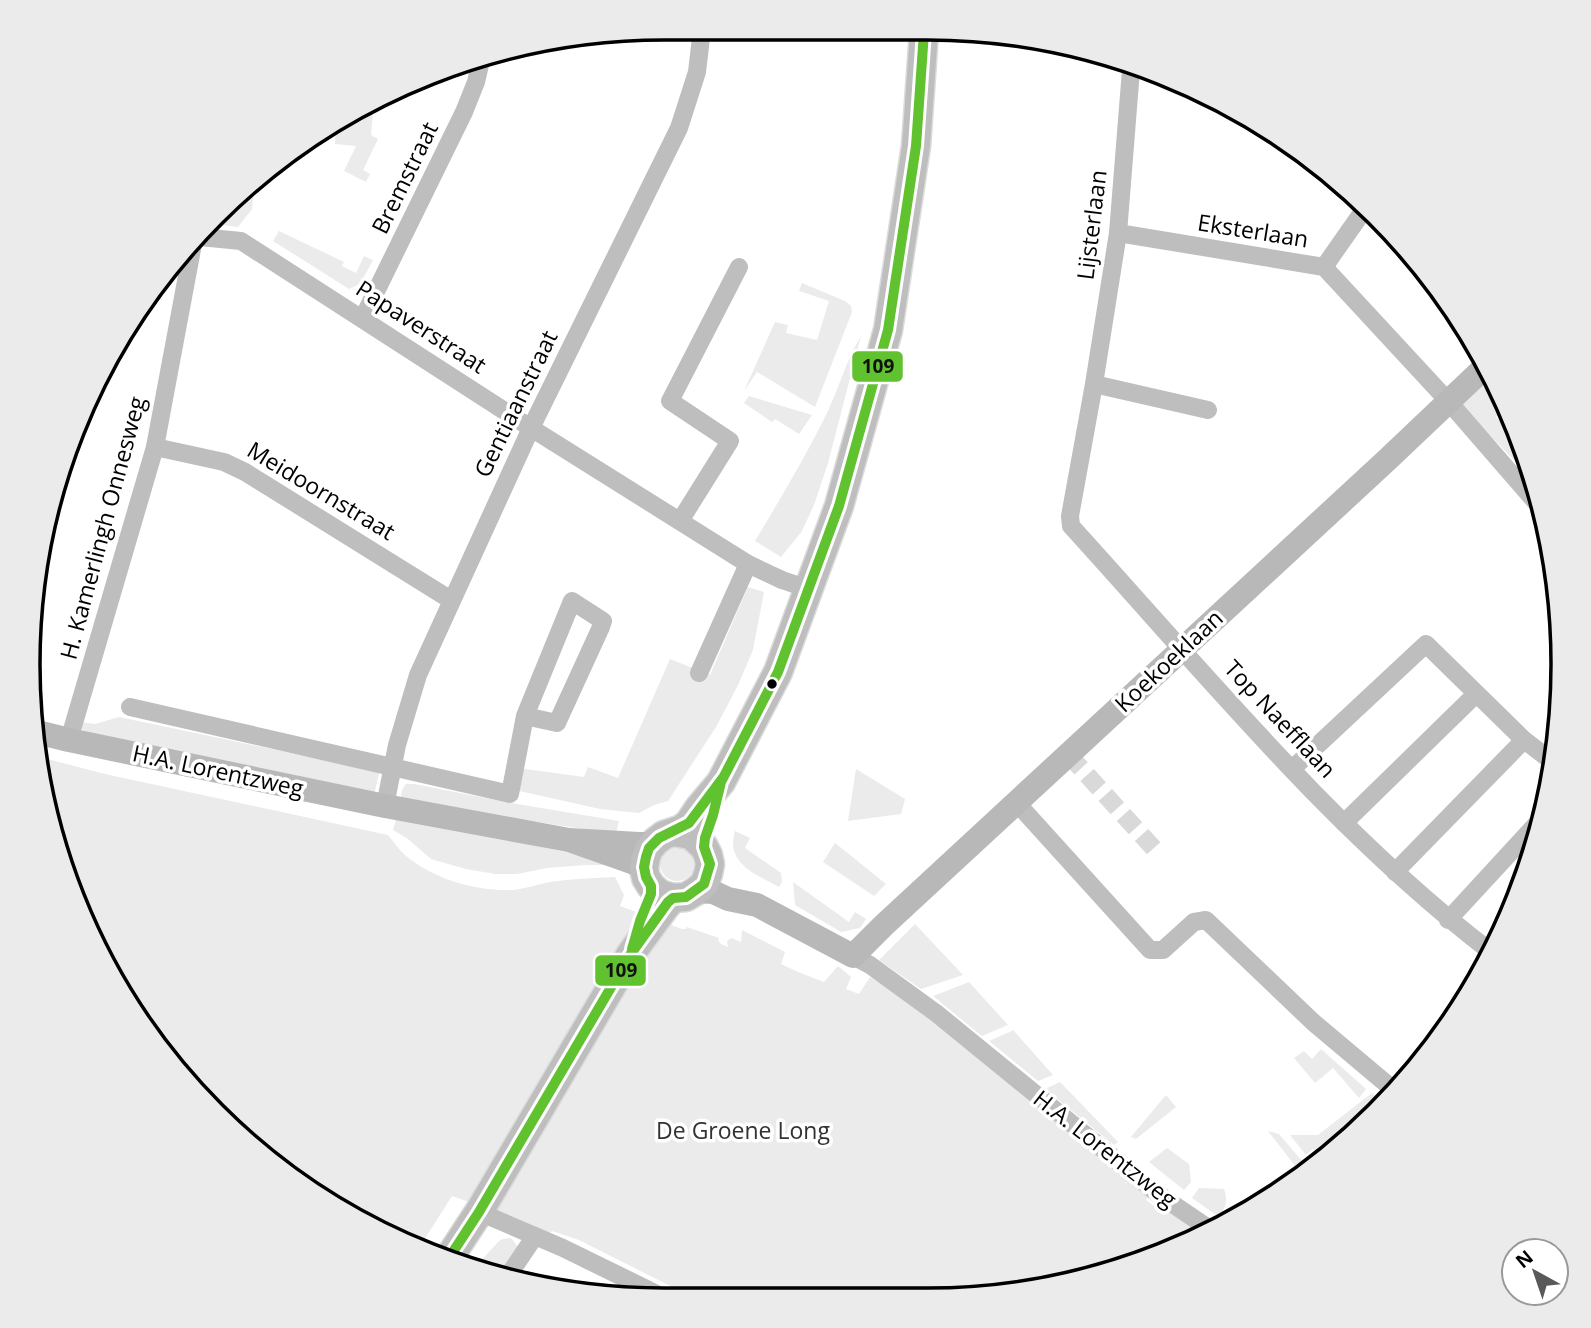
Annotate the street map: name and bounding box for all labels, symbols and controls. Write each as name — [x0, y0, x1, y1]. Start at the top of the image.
street label: Bremstraat — [363, 116, 445, 239]
street label: Lijsterlaan — [1068, 168, 1114, 282]
street label: Eksterlaan — [1195, 205, 1311, 255]
street label: Papaverstraat — [350, 272, 493, 380]
street label: Gentiaanstraat — [466, 325, 564, 482]
line badge: 109 — [851, 350, 904, 383]
text: 109 — [862, 353, 894, 379]
street label: H. Kamerlingh Onnesweg — [52, 392, 153, 663]
street label: Meidoornstraat — [242, 433, 401, 547]
street label: Koekoeklaan — [1107, 602, 1229, 719]
street label: Top Naefflaan — [1218, 652, 1344, 784]
unlabelled marker — [765, 677, 779, 691]
street label: H.A. Lorentzweg — [130, 736, 307, 804]
line badge: 109 — [594, 954, 647, 987]
text: 109 — [605, 957, 637, 983]
street label: H.A. Lorentzweg — [1027, 1082, 1184, 1215]
park label: De Groene Long — [656, 1114, 830, 1146]
north arrow — [1500, 1237, 1570, 1307]
text: N — [1510, 1244, 1538, 1274]

